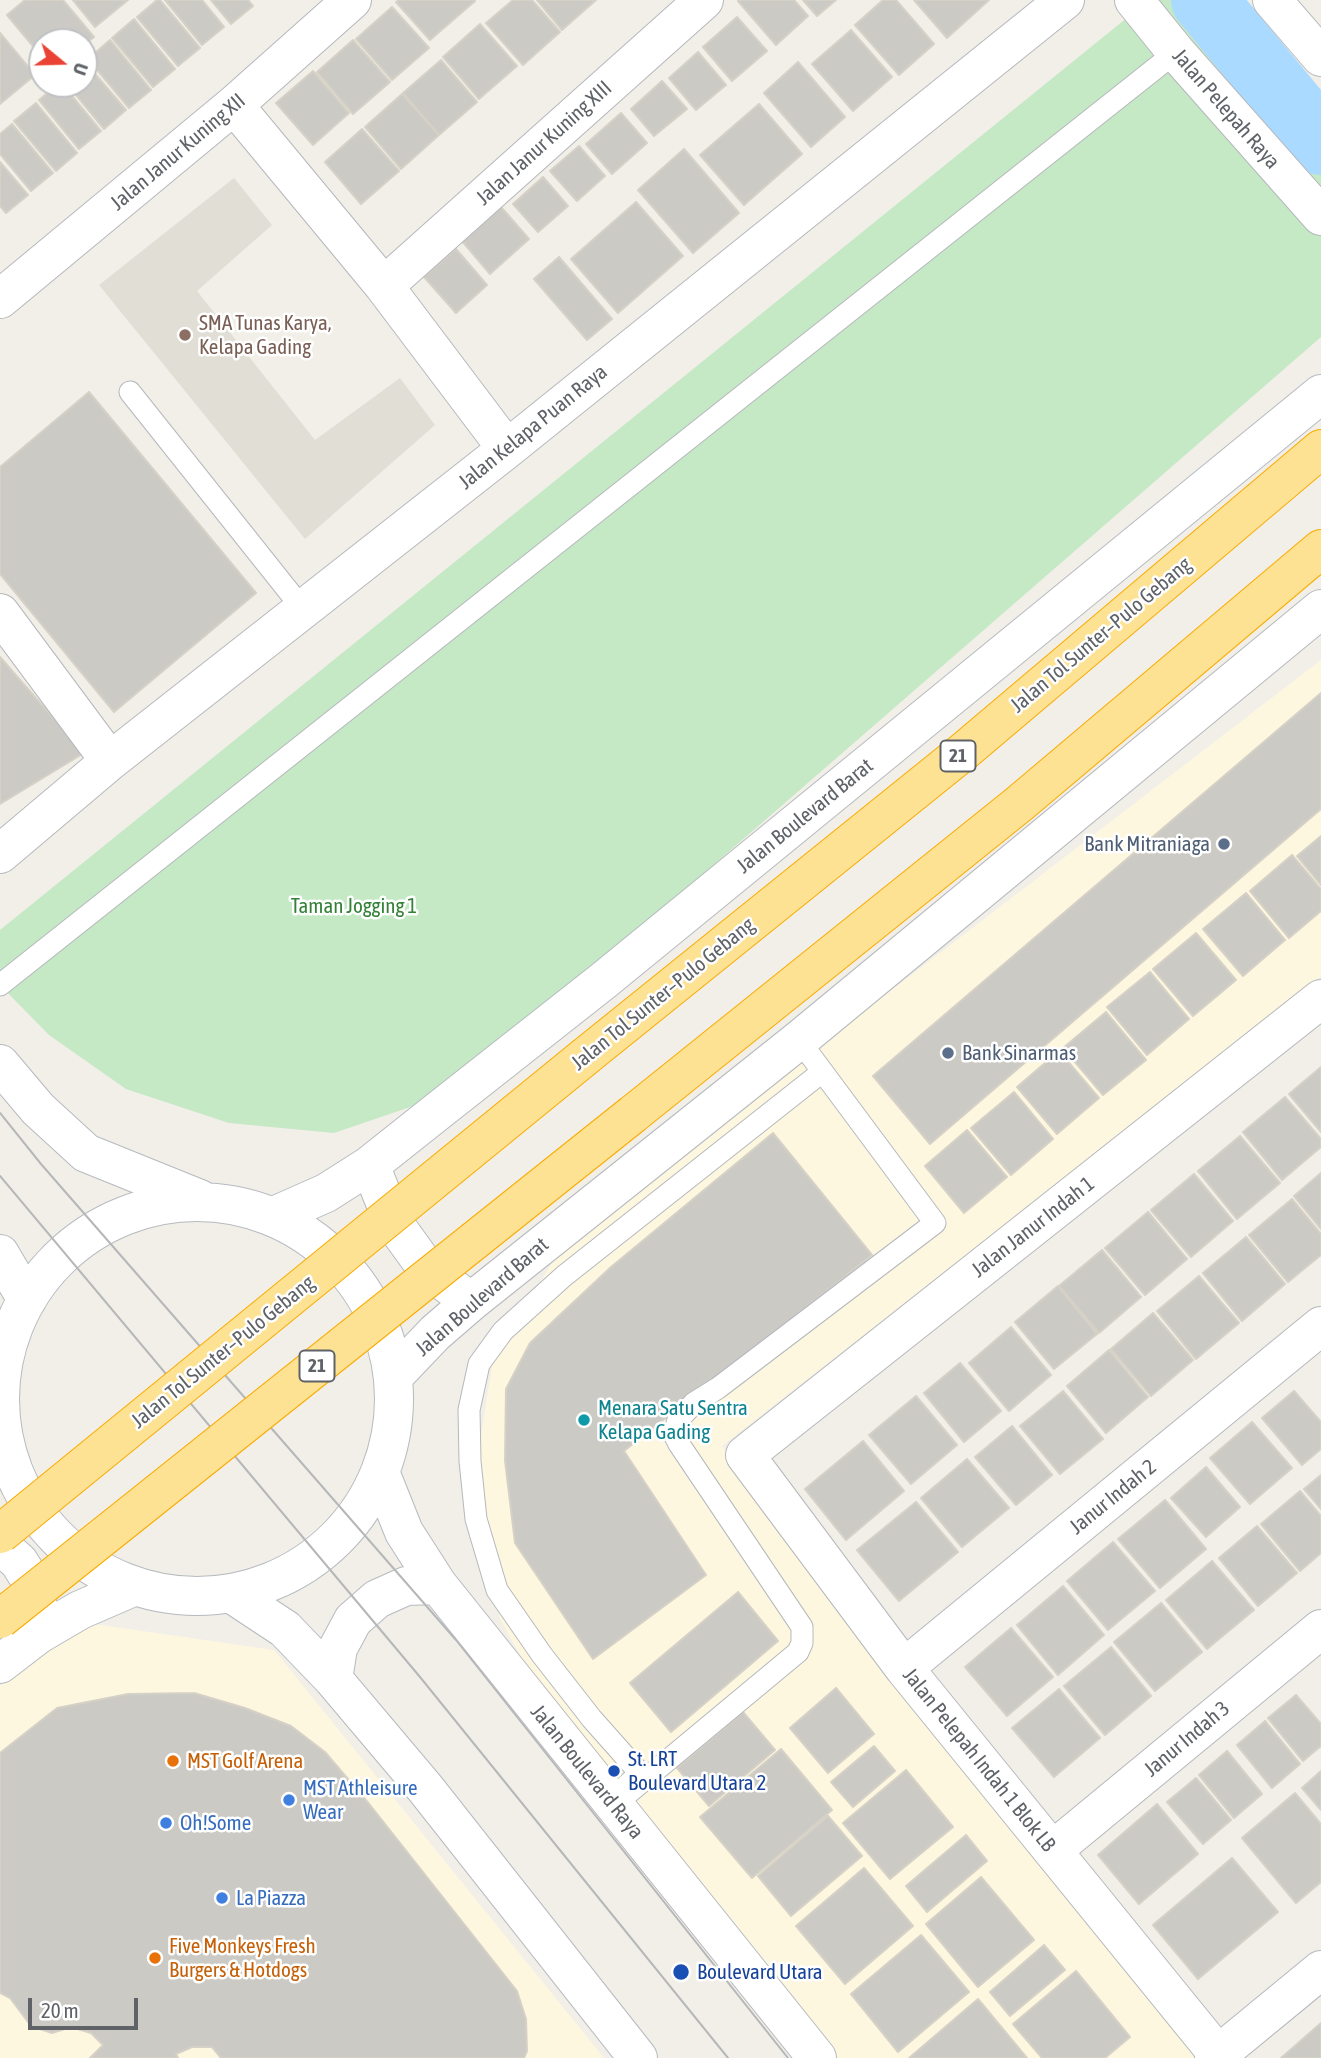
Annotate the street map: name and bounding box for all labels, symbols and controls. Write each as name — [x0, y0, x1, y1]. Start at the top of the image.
north arrow — [28, 28, 98, 98]
street label: Jalan Pelepah Raya — [1167, 44, 1285, 174]
text: U — [69, 60, 93, 78]
street label: Jalan Janur Kuning XIII — [471, 76, 617, 210]
street label: Jalan Janur Kuning XII — [105, 88, 251, 216]
place label: SMA Tunas Karya, Kelapa Gading — [199, 310, 331, 360]
marker: SMA Tunas Karya, Kelapa Gading — [177, 327, 193, 343]
street label: Jalan Kelapa Puan Raya — [454, 359, 612, 495]
street label: Jalan Tol Sunter–Pulo Gebang — [1005, 552, 1197, 718]
road number: 21 — [940, 740, 976, 772]
street label: Jalan Boulevard Barat — [732, 753, 878, 879]
place label: Bank Mitraniaga — [1084, 831, 1210, 857]
marker: Bank Mitraniaga — [1216, 836, 1232, 852]
park label: Taman Jogging 1 — [291, 893, 417, 919]
street label: Jalan Tol Sunter–Pulo Gebang — [566, 912, 760, 1076]
place label: Bank Sinarmas — [962, 1040, 1076, 1066]
marker: Bank Sinarmas — [940, 1045, 956, 1061]
street label: Jalan Janur Indah 1 — [967, 1171, 1099, 1283]
street label: Jalan Boulevard Barat — [410, 1232, 554, 1362]
street label: Jalan Tol Sunter–Pulo Gebang — [126, 1270, 320, 1434]
road number: 21 — [300, 1350, 334, 1382]
place label: Menara Satu Sentra Kelapa Gading — [598, 1395, 748, 1445]
marker: Menara Satu Sentra Kelapa Gading — [576, 1412, 592, 1428]
street label: Janur Indah 2 — [1065, 1454, 1161, 1540]
street label: Jalan Pelepah Indah 1 Blok LB — [897, 1663, 1061, 1857]
street label: Janur Indah 3 — [1139, 1696, 1235, 1782]
street label: Jalan Boulevard Raya — [525, 1700, 649, 1844]
place label: St. LRT Boulevard Utara 2 — [628, 1746, 766, 1796]
place label: MST Golf Arena — [187, 1748, 303, 1774]
marker: MST Golf Arena — [165, 1753, 181, 1769]
marker: St. LRT Boulevard Utara 2 — [606, 1763, 622, 1779]
place label: MST Athleisure Wear — [303, 1775, 418, 1825]
marker: MST Athleisure Wear — [281, 1792, 297, 1808]
place label: Oh!Some — [180, 1810, 251, 1836]
marker: Oh!Some — [158, 1815, 174, 1831]
place label: La Piazza — [236, 1885, 306, 1911]
marker: La Piazza — [214, 1890, 230, 1906]
place label: Five Monkeys Fresh Burgers & Hotdogs — [169, 1933, 316, 1983]
marker: Five Monkeys Fresh Burgers & Hotdogs — [147, 1950, 163, 1966]
place label: Boulevard Utara — [697, 1959, 823, 1985]
marker: Boulevard Utara — [671, 1962, 691, 1982]
scale bar — [32, 1984, 142, 2028]
text: 20 m — [41, 1998, 79, 2022]

